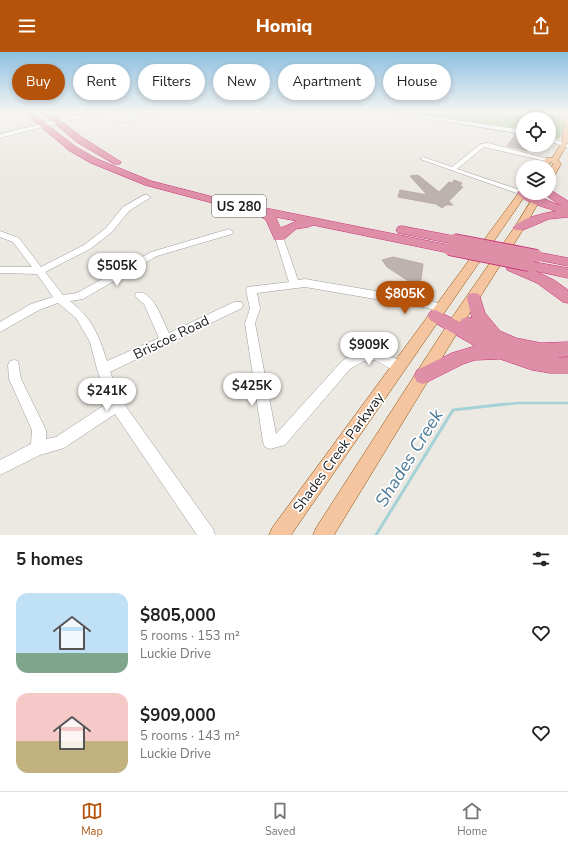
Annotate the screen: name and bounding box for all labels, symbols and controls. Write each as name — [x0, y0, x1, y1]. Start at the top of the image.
text: Homiq — [256, 14, 312, 38]
icon: menu — [16, 15, 38, 37]
icon: share — [530, 15, 552, 37]
chip: Buy — [12, 64, 65, 100]
chip: Rent — [73, 64, 130, 100]
chip: Filters — [138, 64, 205, 100]
chip: New — [213, 64, 270, 100]
chip: Apartment — [278, 64, 375, 100]
chip: House — [383, 64, 451, 100]
map controls — [516, 112, 556, 200]
button: locate — [516, 112, 556, 152]
button: layers — [516, 160, 556, 200]
road number: US 280 — [212, 195, 266, 217]
pin: $505K — [89, 253, 145, 287]
text: $505K — [97, 257, 137, 275]
pin: $805K — [377, 281, 433, 315]
text: $805K — [385, 285, 425, 303]
street label: Briscoe Road — [130, 311, 212, 364]
pin: $909K — [341, 332, 397, 366]
text: $909K — [349, 336, 389, 354]
pin: $425K — [224, 373, 280, 407]
text: $425K — [232, 377, 272, 395]
pin: $241K — [79, 378, 135, 412]
text: $241K — [87, 382, 127, 400]
street label: Shades Creek Parkway — [288, 388, 389, 516]
water label: Shades Creek — [369, 404, 449, 511]
text: 5 homes — [16, 548, 83, 571]
icon: filters — [530, 548, 552, 570]
text: $805,000 — [140, 604, 216, 627]
icon: home — [48, 609, 96, 657]
icon: heart — [530, 622, 552, 644]
text: 5 rooms · 153 m² — [140, 627, 240, 645]
text: Luckie Drive — [140, 645, 211, 663]
text: $909,000 — [140, 704, 216, 727]
icon: home — [48, 709, 96, 757]
icon: heart — [530, 722, 552, 744]
text: 5 rooms · 143 m² — [140, 727, 240, 745]
text: Luckie Drive — [140, 745, 211, 763]
tab: Map — [81, 800, 103, 839]
tab: Saved — [265, 800, 295, 839]
tab: Home — [457, 800, 487, 839]

